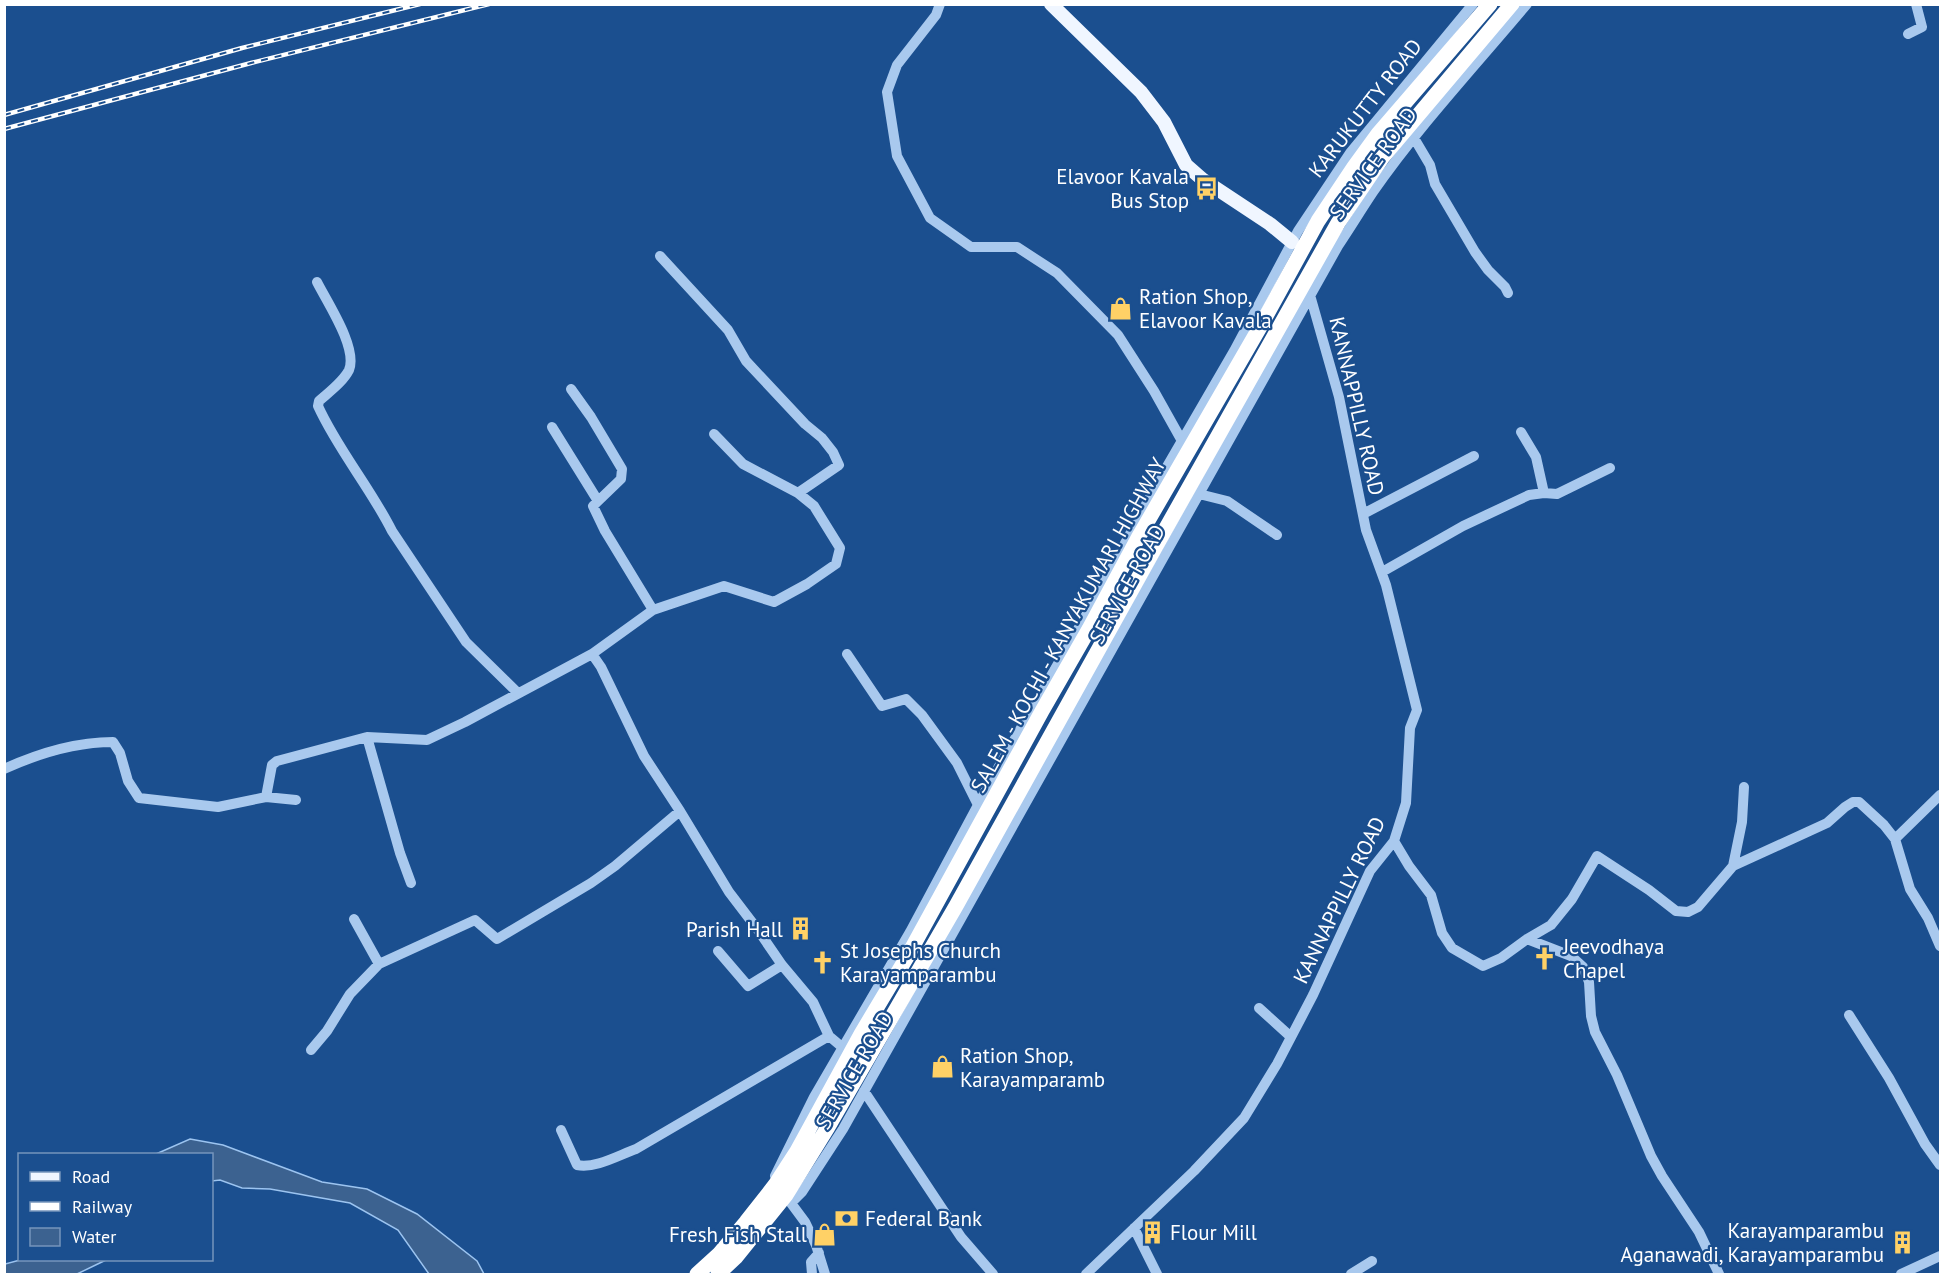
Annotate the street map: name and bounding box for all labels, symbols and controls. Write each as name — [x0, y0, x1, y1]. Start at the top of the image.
street label: KARUKUTTY ROAD — [1302, 33, 1428, 183]
street label: SERVICE ROAD — [1323, 102, 1423, 224]
place label: Elavoor Kavala Bus Stop — [1056, 163, 1189, 214]
bus stop icon: Elavoor Kavala Bus Stop — [1194, 175, 1220, 201]
place label: Ration Shop, Elavoor Kavala — [1139, 283, 1272, 334]
shop icon: Ration Shop, Elavoor Kavala — [1108, 295, 1134, 321]
street label: KANNAPPILLY ROAD — [1323, 314, 1391, 498]
street label: SALEM - KOCHI - KANYAKUMARI HIGHWAY — [964, 453, 1172, 797]
street label: SERVICE ROAD — [1083, 520, 1171, 648]
street label: KANNAPPILLY ROAD — [1287, 812, 1391, 988]
place label: Parish Hall — [686, 916, 783, 943]
building icon: Parish Hall — [788, 916, 814, 942]
place label: Jeevodhaya Chapel — [1562, 933, 1664, 984]
place label: St Josephs Church Karayamparambu — [840, 937, 1001, 988]
church icon: Jeevodhaya Chapel — [1532, 945, 1558, 971]
church icon: St Josephs Church Karayamparambu — [809, 949, 835, 975]
street label: SERVICE ROAD — [809, 1006, 899, 1134]
place label: Ration Shop, Karayamparamb — [960, 1042, 1105, 1093]
shop icon: Ration Shop, Karayamparamb — [929, 1054, 955, 1080]
legend — [18, 1153, 213, 1261]
text: Road — [72, 1165, 110, 1188]
text: Railway — [72, 1195, 133, 1218]
bank icon: Federal Bank — [834, 1205, 860, 1231]
place label: Federal Bank — [865, 1205, 982, 1232]
place label: Karayamparambu Aganawadi, Karayamparambu — [1620, 1217, 1884, 1268]
building icon: Flour Mill — [1139, 1219, 1165, 1245]
place label: Flour Mill — [1170, 1219, 1257, 1246]
place label: Fresh Fish Stall — [669, 1221, 807, 1248]
shop icon: Fresh Fish Stall — [812, 1221, 838, 1247]
text: Water — [72, 1225, 116, 1248]
building icon: Karayamparambu Aganawadi, Karayamparambu — [1889, 1229, 1915, 1255]

